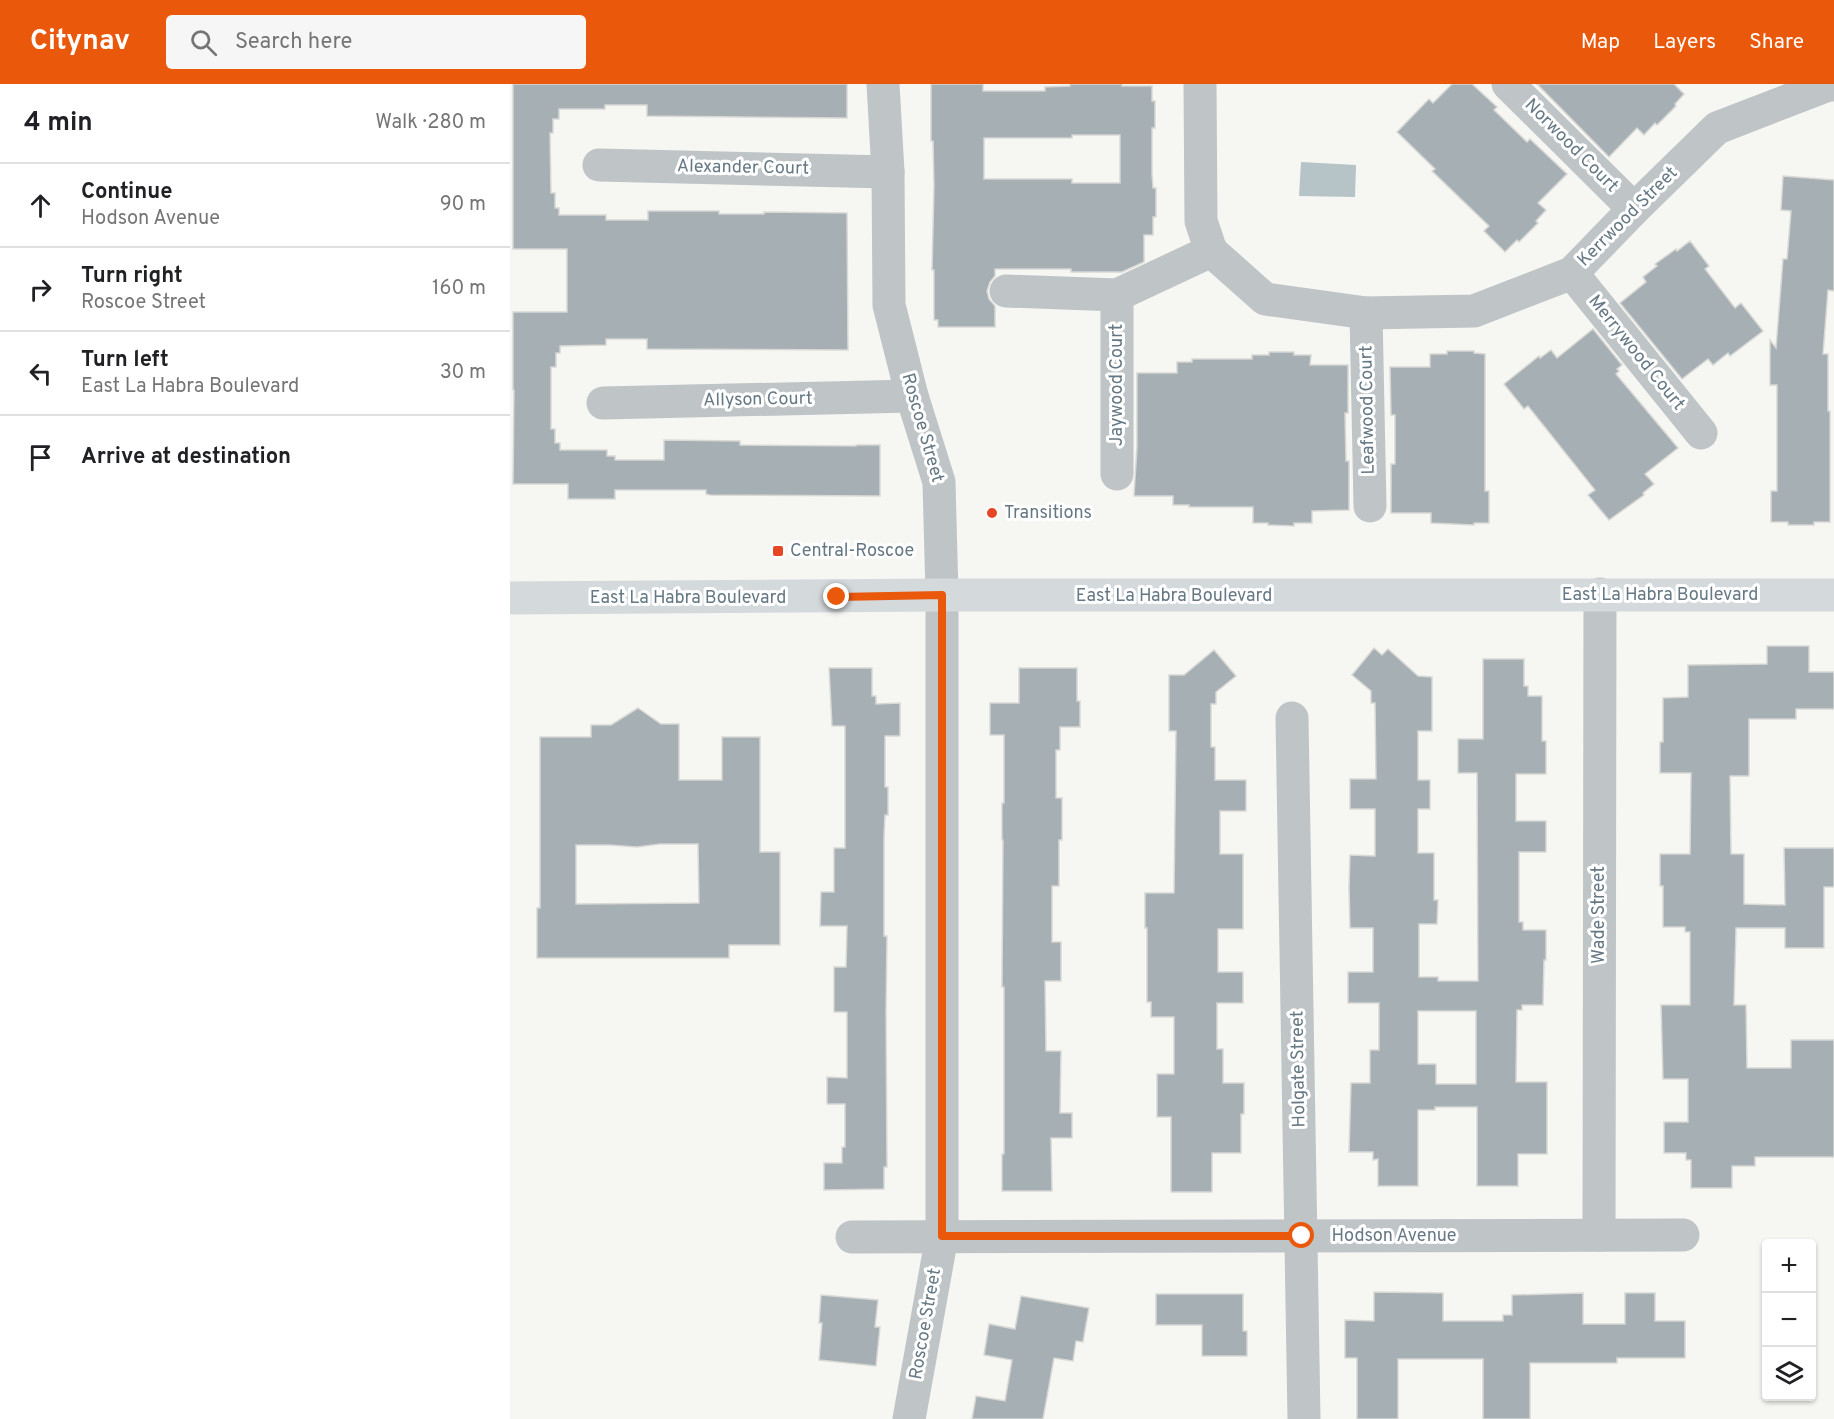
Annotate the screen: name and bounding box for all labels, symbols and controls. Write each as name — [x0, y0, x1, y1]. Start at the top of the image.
search box — [166, 15, 586, 69]
text: Citynav — [30, 24, 130, 60]
icon: search — [187, 26, 220, 59]
text: Search here — [235, 29, 352, 56]
text: Map — [1581, 29, 1620, 56]
text: Layers — [1653, 29, 1716, 56]
text: Share — [1749, 29, 1804, 56]
street label: Norwood Court — [1519, 94, 1623, 198]
text: 4 min — [24, 107, 93, 140]
text: Walk · 280 m — [375, 110, 486, 136]
street label: Alexander Court — [677, 155, 809, 181]
street label: Kerrwood Street — [1573, 162, 1683, 272]
text: Continue — [81, 179, 172, 206]
icon: ahead — [24, 189, 57, 222]
text: 90 m — [440, 192, 486, 218]
text: Hodson Avenue — [81, 206, 220, 232]
text: Turn right — [81, 263, 183, 290]
icon: right — [24, 273, 57, 306]
text: 160 m — [432, 276, 486, 302]
text: Roscoe Street — [81, 290, 206, 316]
street label: Merrywood Court — [1582, 291, 1690, 415]
street label: Jaywood Court — [1106, 324, 1129, 446]
street label: Leafwood Court — [1355, 345, 1381, 475]
text: Turn left — [81, 347, 169, 374]
icon: left — [24, 357, 57, 390]
text: 30 m — [440, 360, 486, 386]
street label: Roscoe Street — [895, 371, 949, 485]
text: East La Habra Boulevard — [81, 374, 299, 400]
street label: Allyson Court — [703, 388, 813, 412]
icon: arrive — [24, 441, 57, 474]
text: Arrive at destination — [81, 444, 291, 471]
place label: Transitions — [1004, 502, 1092, 525]
marker: Transitions — [985, 506, 999, 520]
place label: Central-Roscoe — [790, 540, 914, 563]
marker: Central-Roscoe — [771, 544, 785, 558]
route end — [823, 583, 849, 609]
street label: East La Habra Boulevard — [1562, 584, 1758, 607]
street label: East La Habra Boulevard — [1076, 585, 1272, 608]
street label: East La Habra Boulevard — [590, 587, 786, 610]
street label: Wade Street — [1588, 866, 1611, 964]
street label: Holgate Street — [1286, 1010, 1312, 1128]
route start — [1288, 1222, 1314, 1248]
street label: Hodson Avenue — [1331, 1225, 1457, 1248]
map controls — [1762, 1239, 1816, 1401]
button: + — [1762, 1239, 1816, 1293]
street label: Roscoe Street — [905, 1267, 947, 1381]
button: − — [1762, 1293, 1816, 1347]
button: layers — [1762, 1347, 1816, 1401]

